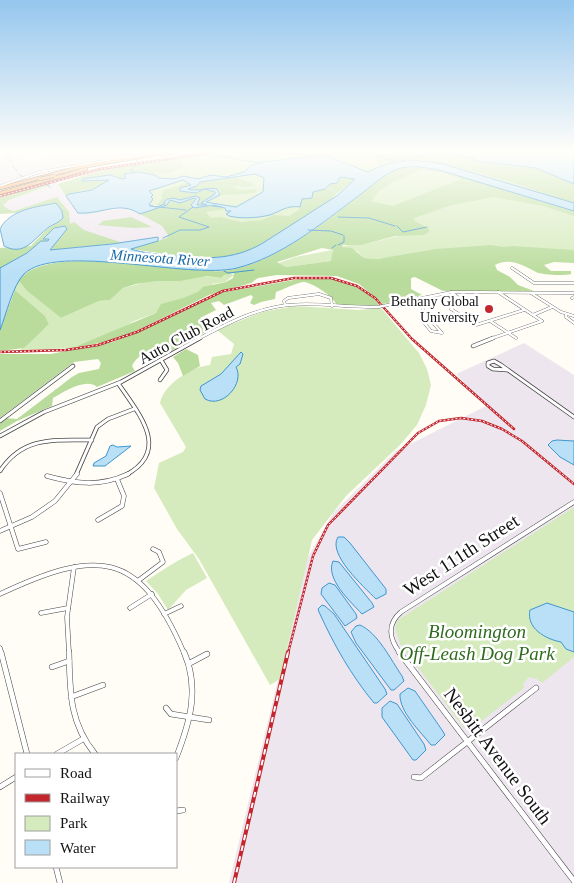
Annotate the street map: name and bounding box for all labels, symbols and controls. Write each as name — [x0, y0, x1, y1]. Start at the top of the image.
water label: Minnesota River — [109, 246, 210, 269]
place label: Bethany Global University — [391, 294, 479, 325]
street label: Auto Club Road — [136, 303, 236, 367]
marker: Bethany Global University — [483, 303, 495, 315]
street label: West 111th Street — [399, 510, 523, 600]
park label: Bloomington Off-Leash Dog Park — [399, 621, 555, 664]
street label: Nesbitt Avenue South — [440, 684, 556, 829]
legend — [15, 753, 178, 868]
text: Road — [60, 765, 92, 781]
text: Railway — [60, 790, 110, 806]
text: Park — [60, 815, 88, 831]
text: Water — [60, 840, 95, 856]

